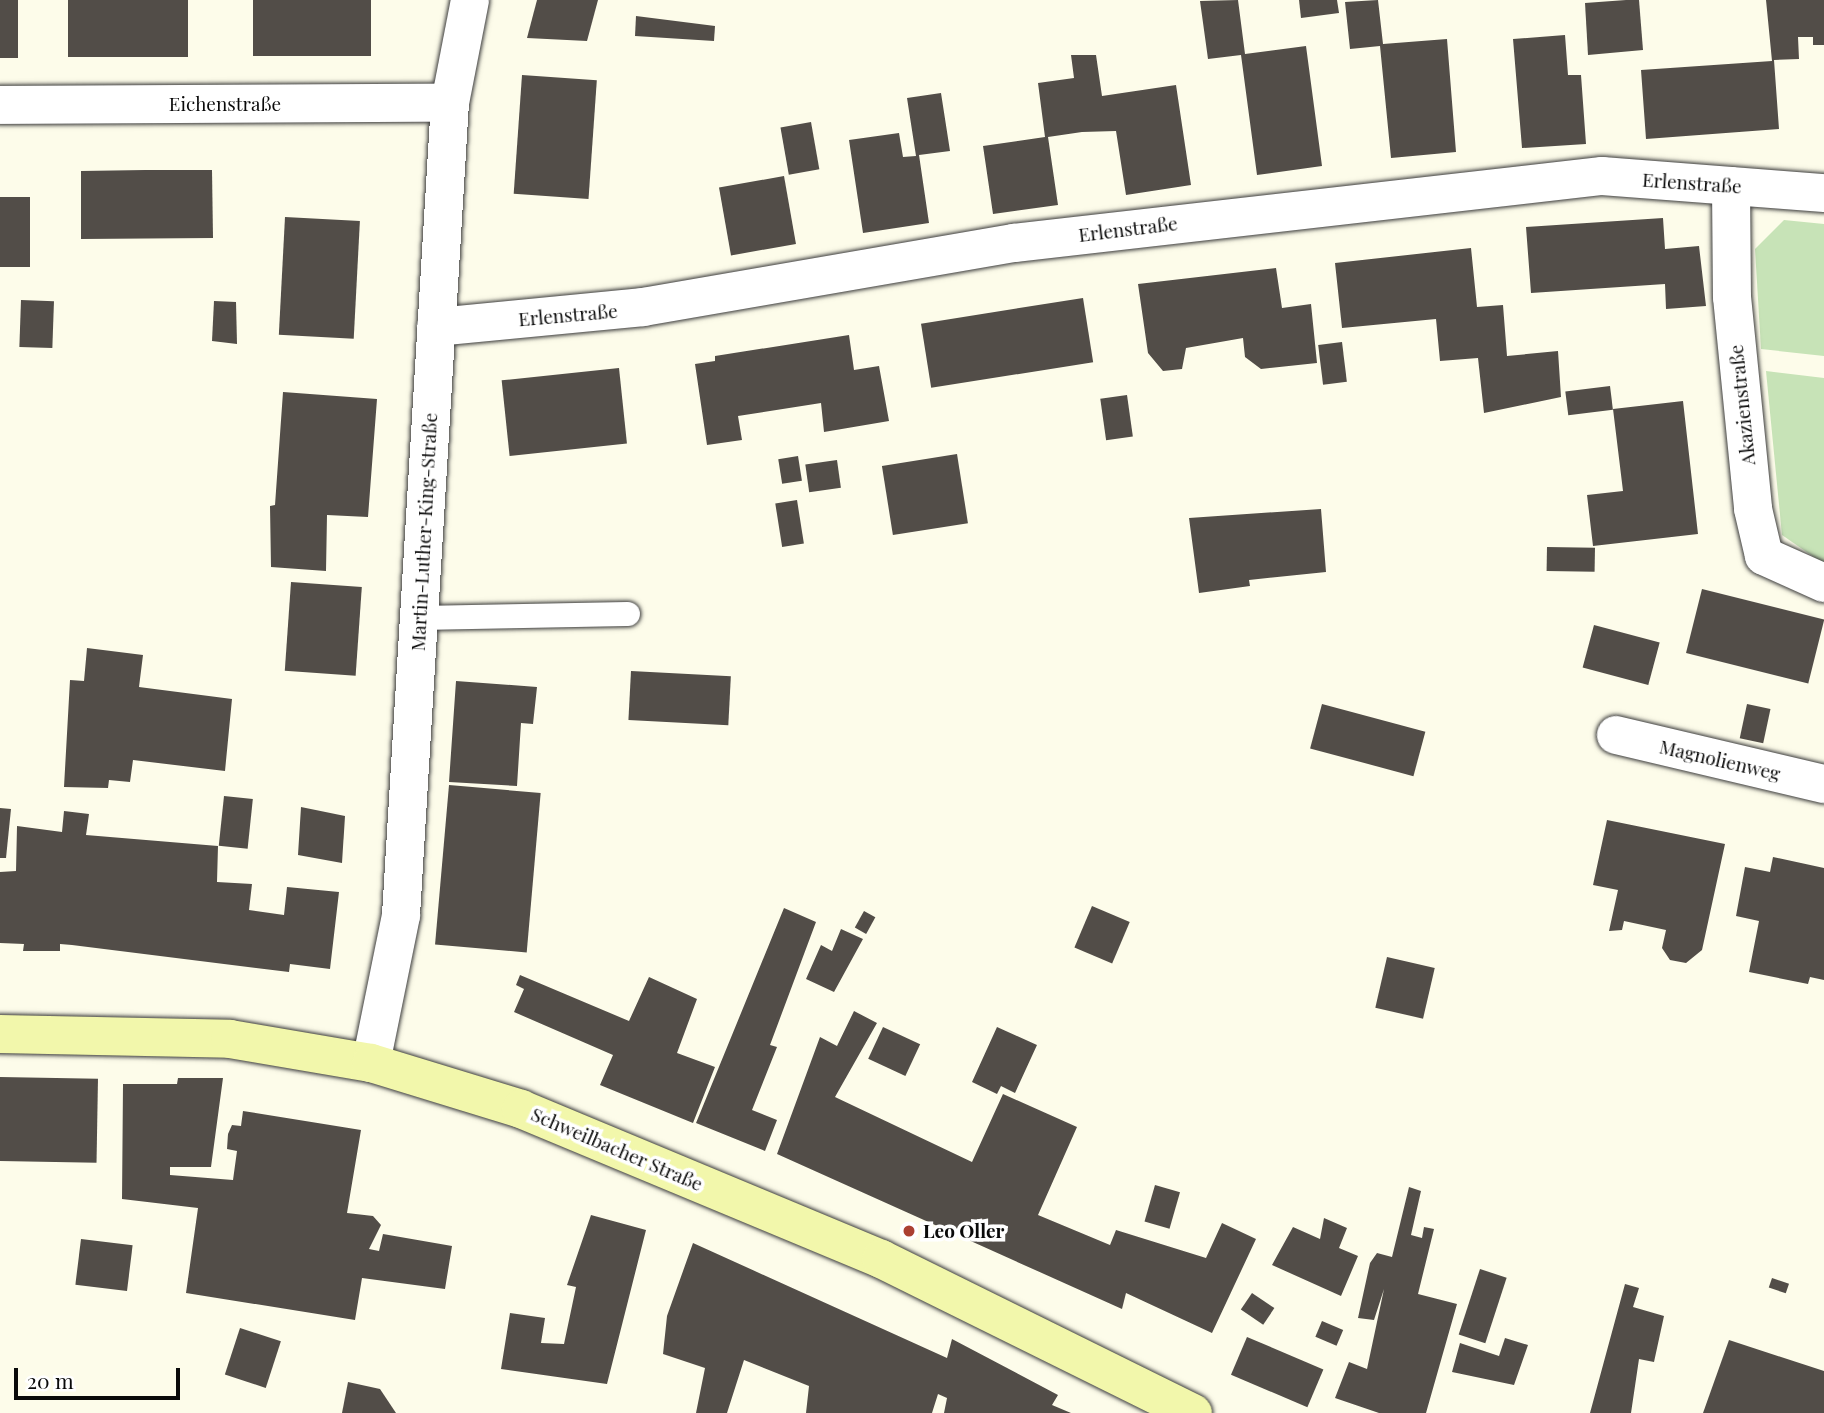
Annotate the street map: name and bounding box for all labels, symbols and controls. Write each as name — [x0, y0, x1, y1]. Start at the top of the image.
street label: Eichenstraße — [169, 93, 281, 115]
street label: Erlenstraße — [1641, 168, 1743, 198]
street label: Erlenstraße — [1077, 212, 1179, 246]
street label: Erlenstraße — [517, 299, 619, 331]
street label: Akazienstraße — [1724, 344, 1760, 466]
street label: Martin-Luther-King-Straße — [406, 412, 442, 652]
street label: Magnolienweg — [1657, 735, 1783, 785]
street label: Schweilbacher Straße — [528, 1102, 706, 1196]
place label: Leo Oller — [923, 1220, 1004, 1242]
marker: Leo Oller — [901, 1223, 917, 1239]
scale bar — [18, 1354, 184, 1398]
text: 20 m — [27, 1366, 74, 1394]

